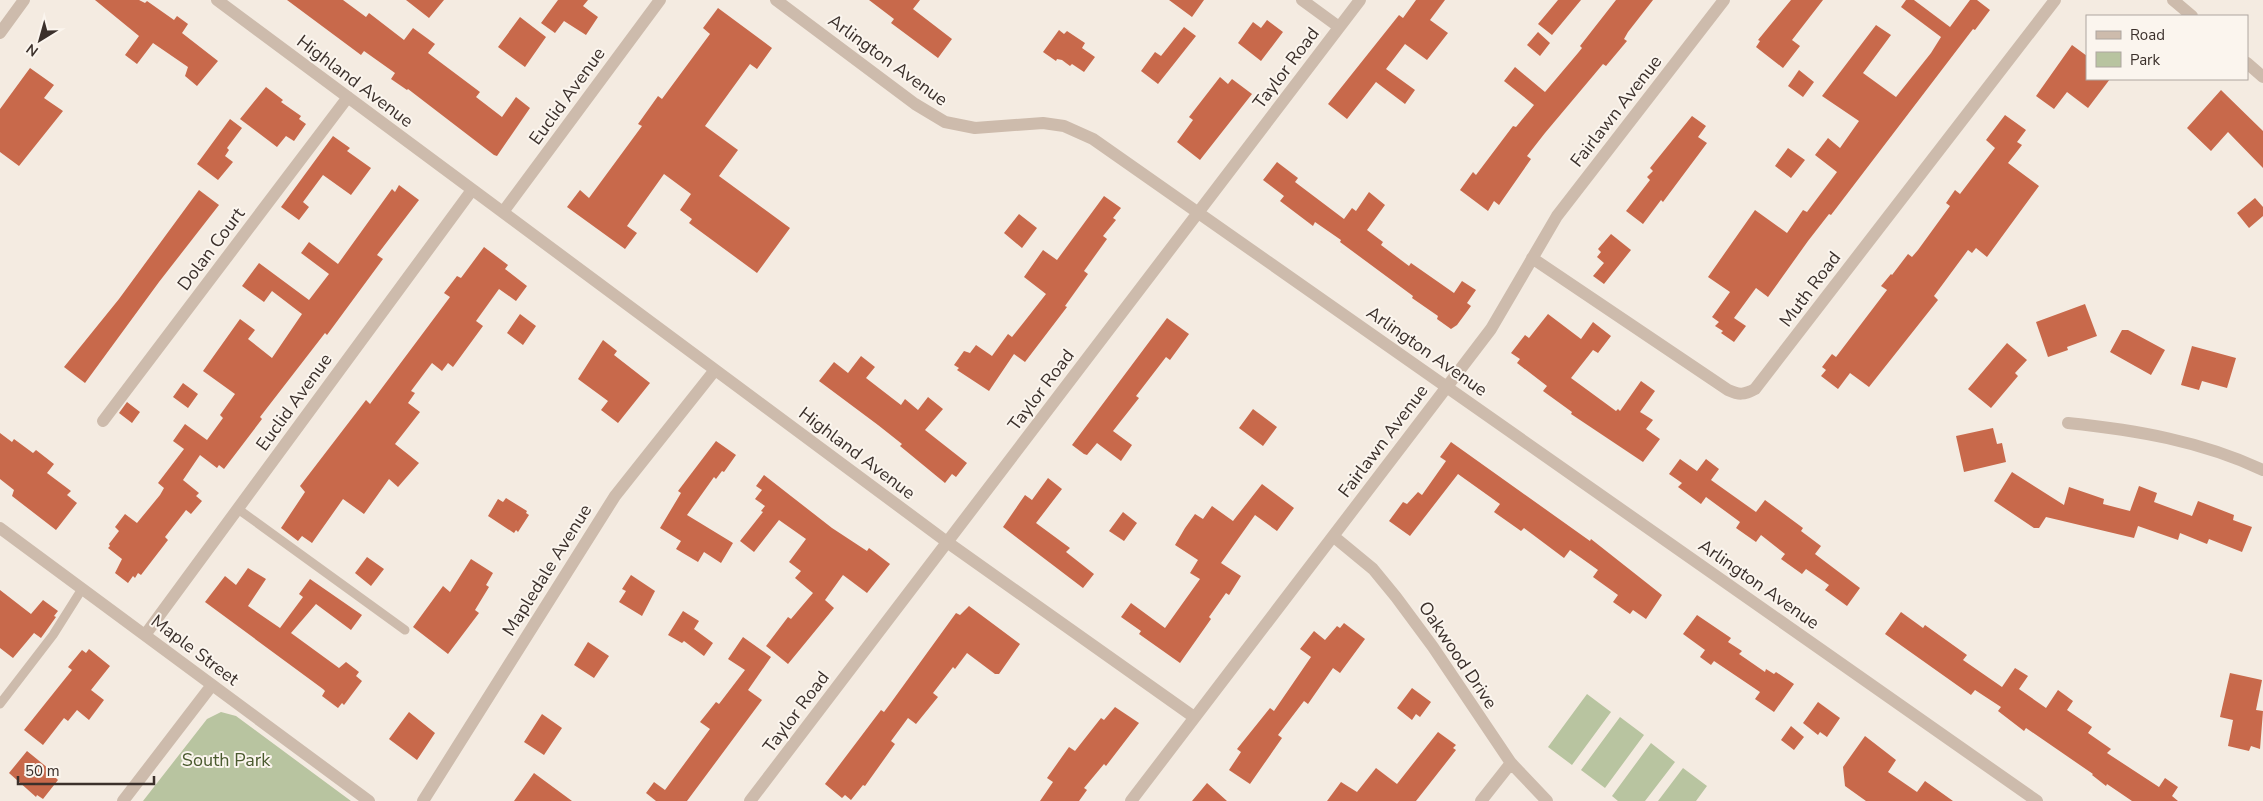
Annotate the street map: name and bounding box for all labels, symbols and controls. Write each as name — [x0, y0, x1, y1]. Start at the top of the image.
street label: Arlington Avenue — [823, 9, 953, 111]
north arrow — [15, 15, 65, 65]
legend — [2086, 15, 2248, 80]
street label: Taylor Road — [1247, 22, 1325, 114]
text: Road — [2130, 25, 2165, 45]
street label: Highland Avenue — [292, 29, 418, 133]
text: N — [23, 39, 42, 61]
street label: Euclid Avenue — [524, 43, 610, 149]
street label: Fairlawn Avenue — [1565, 50, 1667, 172]
text: Park — [2130, 50, 2160, 70]
street label: Dolan Court — [172, 202, 250, 295]
street label: Muth Road — [1774, 246, 1846, 332]
street label: Arlington Avenue — [1362, 300, 1492, 402]
street label: Taylor Road — [1002, 344, 1080, 436]
street label: Euclid Avenue — [251, 349, 337, 455]
street label: Fairlawn Avenue — [1333, 380, 1433, 502]
street label: Highland Avenue — [794, 401, 920, 505]
street label: Mapledale Avenue — [497, 500, 597, 640]
street label: Arlington Avenue — [1694, 533, 1824, 635]
street label: Oakwood Drive — [1413, 597, 1503, 713]
street label: Maple Street — [146, 609, 244, 691]
street label: Taylor Road — [757, 666, 835, 758]
park label: South Park — [182, 748, 271, 772]
scale bar — [18, 754, 154, 786]
text: 50 m — [25, 761, 60, 781]

